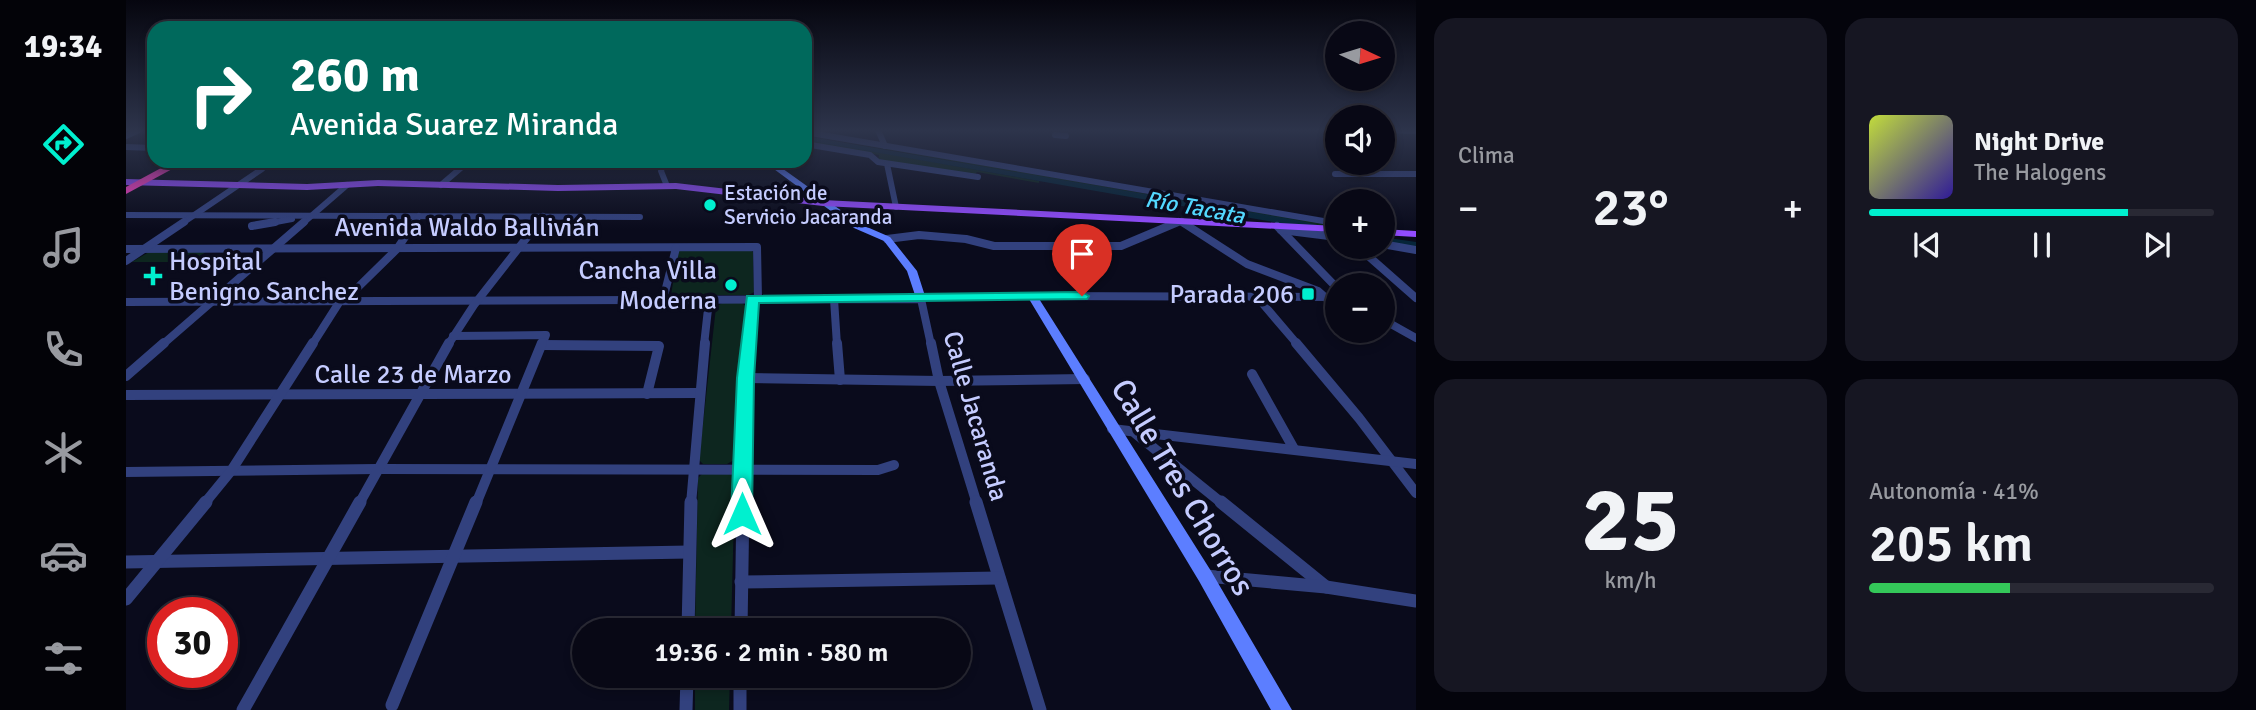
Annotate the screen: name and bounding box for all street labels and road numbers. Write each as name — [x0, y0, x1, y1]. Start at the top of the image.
street label: Avenida Waldo Ballivián — [334, 212, 600, 244]
street label: Calle Jacaranda — [935, 328, 1015, 505]
street label: Calle 23 de Marzo — [314, 359, 512, 391]
street label: Calle Tres Chorros — [1103, 372, 1263, 603]

